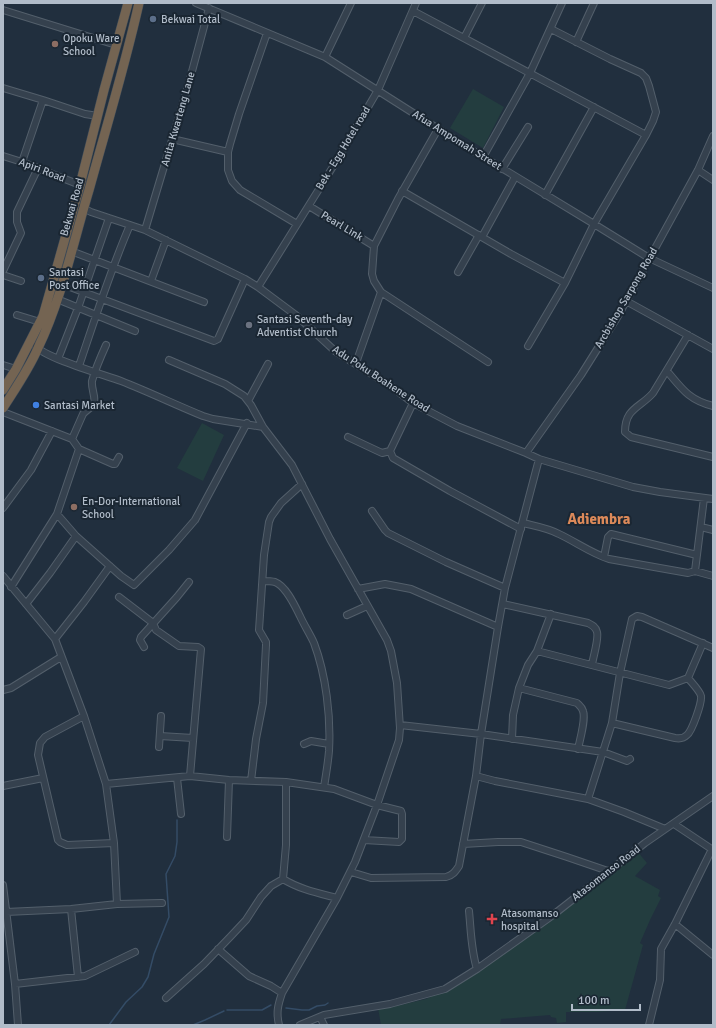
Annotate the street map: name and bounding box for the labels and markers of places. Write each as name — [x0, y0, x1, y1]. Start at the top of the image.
place label: Bekwai Total — [161, 13, 220, 26]
marker: Bekwai Total — [148, 14, 158, 24]
place label: Opoku Ware School — [63, 32, 119, 58]
marker: Opoku Ware School — [50, 39, 60, 49]
place label: Santasi Post Office — [49, 266, 99, 292]
marker: Santasi Post Office — [36, 273, 46, 283]
place label: Santasi Seventh-day Adventist Church — [257, 313, 353, 339]
marker: Santasi Seventh-day Adventist Church — [244, 320, 254, 330]
place label: Santasi Market — [44, 399, 115, 412]
marker: Santasi Market — [31, 400, 41, 410]
place label: En-Dor-International School — [82, 495, 180, 521]
marker: En-Dor-International School — [69, 502, 79, 512]
place label: Atasomanso hospital — [501, 907, 559, 933]
marker: Atasomanso hospital — [486, 913, 498, 925]

